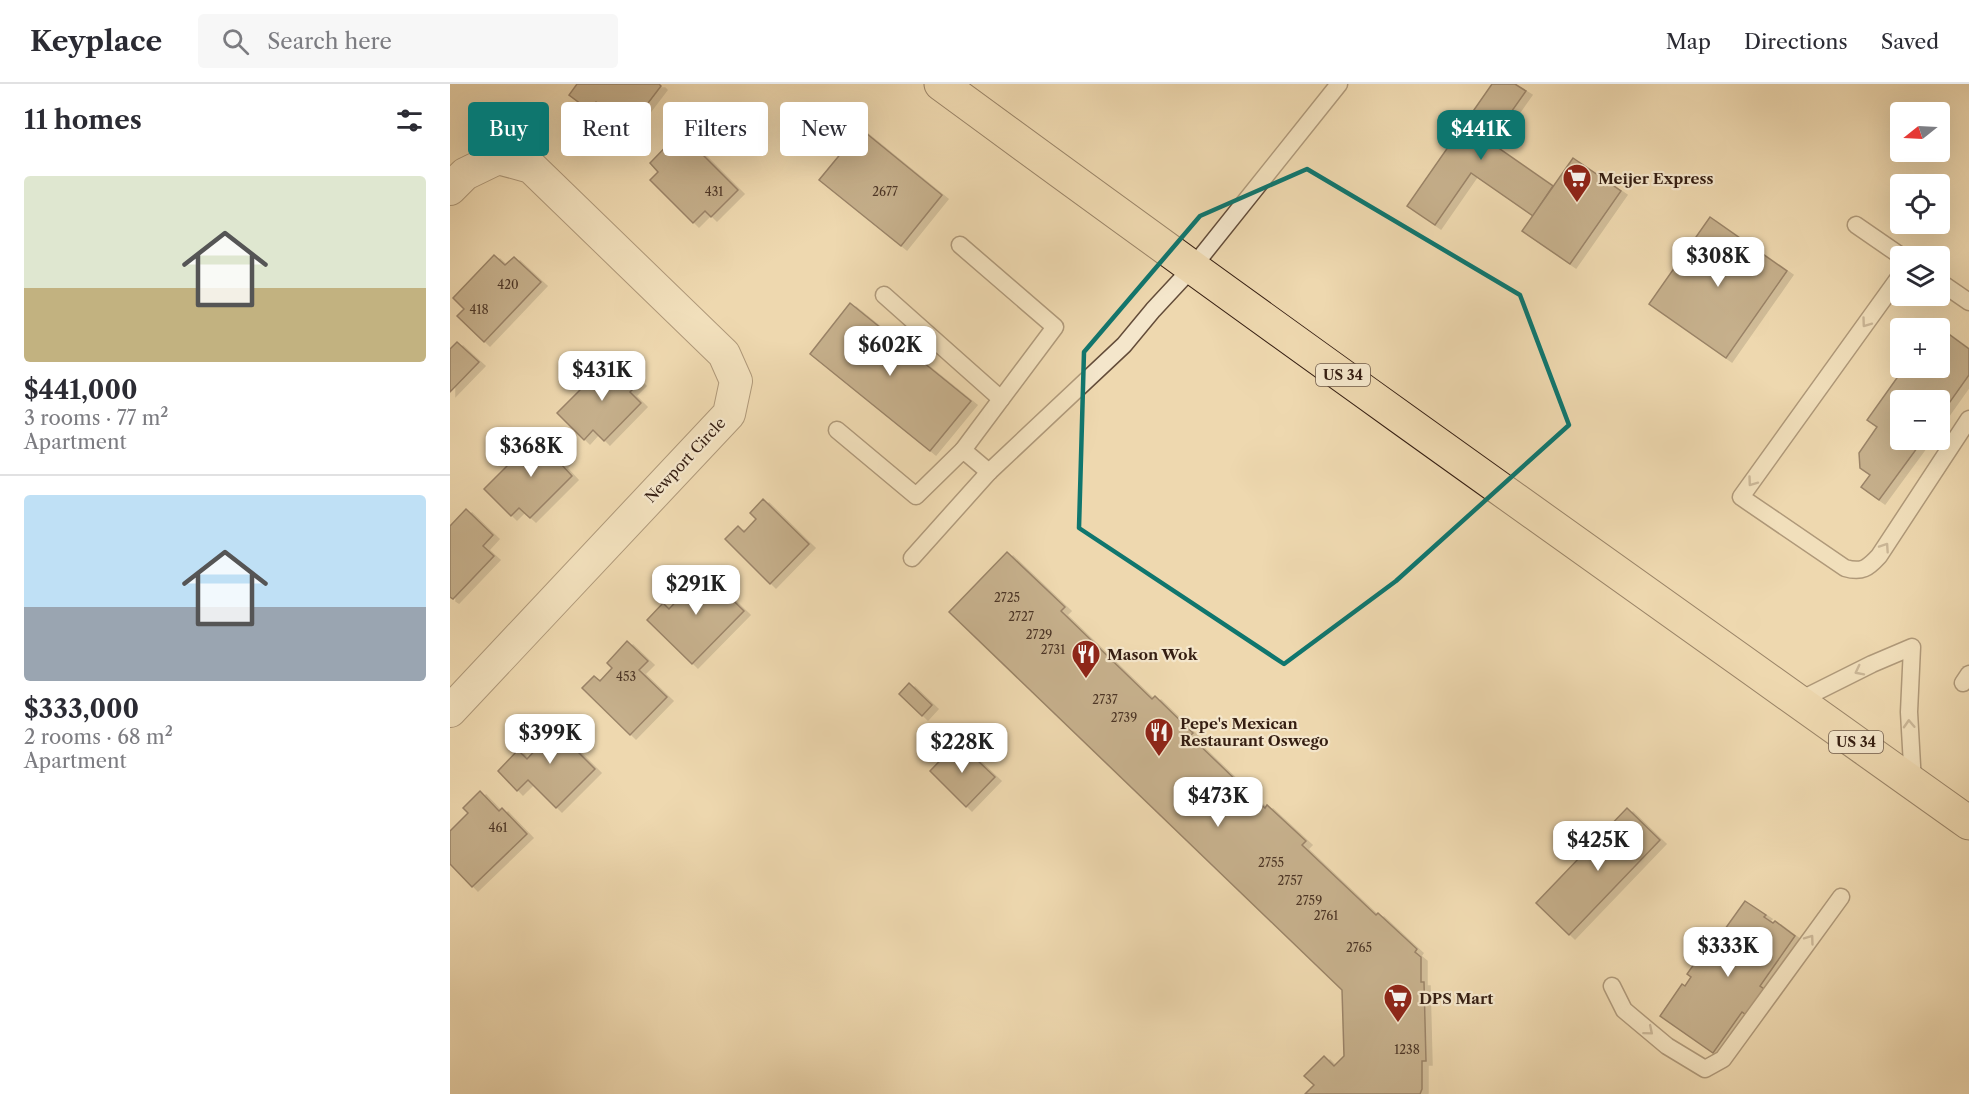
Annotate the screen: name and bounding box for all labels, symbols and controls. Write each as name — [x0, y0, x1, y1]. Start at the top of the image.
search box — [198, 14, 618, 68]
text: Keyplace — [30, 24, 162, 58]
icon: search — [219, 25, 252, 58]
text: Search here — [267, 28, 392, 55]
text: Map — [1666, 29, 1711, 54]
text: Directions — [1744, 29, 1848, 54]
text: Saved — [1881, 29, 1939, 54]
chip: Buy — [468, 102, 549, 156]
chip: Rent — [561, 102, 651, 156]
chip: Filters — [663, 102, 768, 156]
chip: New — [780, 102, 868, 156]
north arrow — [1890, 102, 1950, 162]
map controls — [1890, 102, 1950, 450]
text: 11 homes — [24, 104, 142, 136]
icon: filters — [393, 104, 426, 137]
pin: $441K — [1439, 110, 1523, 161]
text: $441K — [1451, 117, 1511, 141]
supermarket icon: Meijer Express — [1561, 162, 1593, 204]
place label: Meijer Express — [1598, 169, 1713, 188]
button: locate — [1890, 174, 1950, 234]
house number: 431 — [705, 184, 723, 199]
house number: 2677 — [872, 184, 898, 199]
icon: home — [171, 215, 279, 323]
pin: $308K — [1676, 237, 1760, 288]
text: $308K — [1686, 244, 1750, 268]
button: layers — [1890, 246, 1950, 306]
house number: 420 — [497, 277, 519, 292]
house number: 418 — [469, 302, 489, 317]
one-way arrow — [1862, 317, 1873, 328]
button: + — [1890, 318, 1950, 378]
pin: $602K — [848, 326, 932, 377]
text: $602K — [858, 333, 922, 357]
pin: $431K — [560, 351, 644, 402]
text: $431K — [572, 358, 632, 382]
road number: US 34 — [1316, 364, 1370, 386]
text: $441,000 — [24, 374, 138, 406]
button: − — [1890, 390, 1950, 450]
text: 3 rooms · 77 m² — [24, 406, 168, 430]
street label: Newport Circle — [641, 413, 729, 507]
pin: $368K — [489, 427, 573, 478]
text: Apartment — [24, 430, 127, 454]
text: $368K — [500, 434, 562, 458]
one-way arrow — [1748, 475, 1759, 486]
icon: home — [171, 534, 279, 642]
one-way arrow — [1877, 543, 1889, 553]
pin: $291K — [654, 565, 738, 616]
text: $291K — [666, 572, 726, 596]
house number: 2725 — [994, 590, 1020, 605]
house number: 2727 — [1008, 609, 1034, 624]
house number: 2729 — [1026, 627, 1052, 642]
restaurant icon: Mason Wok — [1070, 638, 1102, 680]
house number: 2731 — [1041, 642, 1065, 657]
place label: Mason Wok — [1107, 645, 1199, 664]
one-way arrow — [1854, 664, 1865, 675]
house number: 453 — [616, 669, 636, 684]
house number: 2737 — [1092, 692, 1118, 707]
text: $333,000 — [24, 693, 139, 725]
house number: 2739 — [1111, 710, 1137, 725]
pin: $399K — [508, 714, 592, 765]
place label: Pepe's Mexican Restaurant Oswego — [1180, 714, 1329, 750]
restaurant icon: Pepe's Mexican Restaurant Oswego — [1143, 716, 1175, 758]
one-way arrow — [1903, 720, 1916, 729]
text: $399K — [519, 721, 581, 745]
pin: $228K — [920, 723, 1004, 774]
text: 2 rooms · 68 m² — [24, 725, 173, 749]
text: $228K — [930, 730, 994, 754]
road number: US 34 — [1829, 731, 1883, 753]
text: Apartment — [24, 749, 127, 773]
pin: $473K — [1176, 777, 1260, 828]
text: $473K — [1188, 784, 1248, 808]
house number: 461 — [488, 820, 508, 835]
pin: $425K — [1556, 821, 1640, 872]
text: $425K — [1567, 828, 1629, 852]
house number: 2755 — [1258, 855, 1284, 870]
house number: 2757 — [1277, 873, 1303, 888]
house number: 2759 — [1296, 893, 1322, 908]
house number: 2761 — [1314, 908, 1338, 923]
pin: $333K — [1686, 927, 1770, 978]
text: $333K — [1697, 934, 1759, 958]
one-way arrow — [1803, 934, 1814, 945]
house number: 2765 — [1346, 940, 1372, 955]
supermarket icon: DPS Mart — [1382, 982, 1414, 1024]
place label: DPS Mart — [1419, 989, 1493, 1008]
one-way arrow — [1642, 1023, 1653, 1034]
house number: 1238 — [1394, 1042, 1420, 1057]

